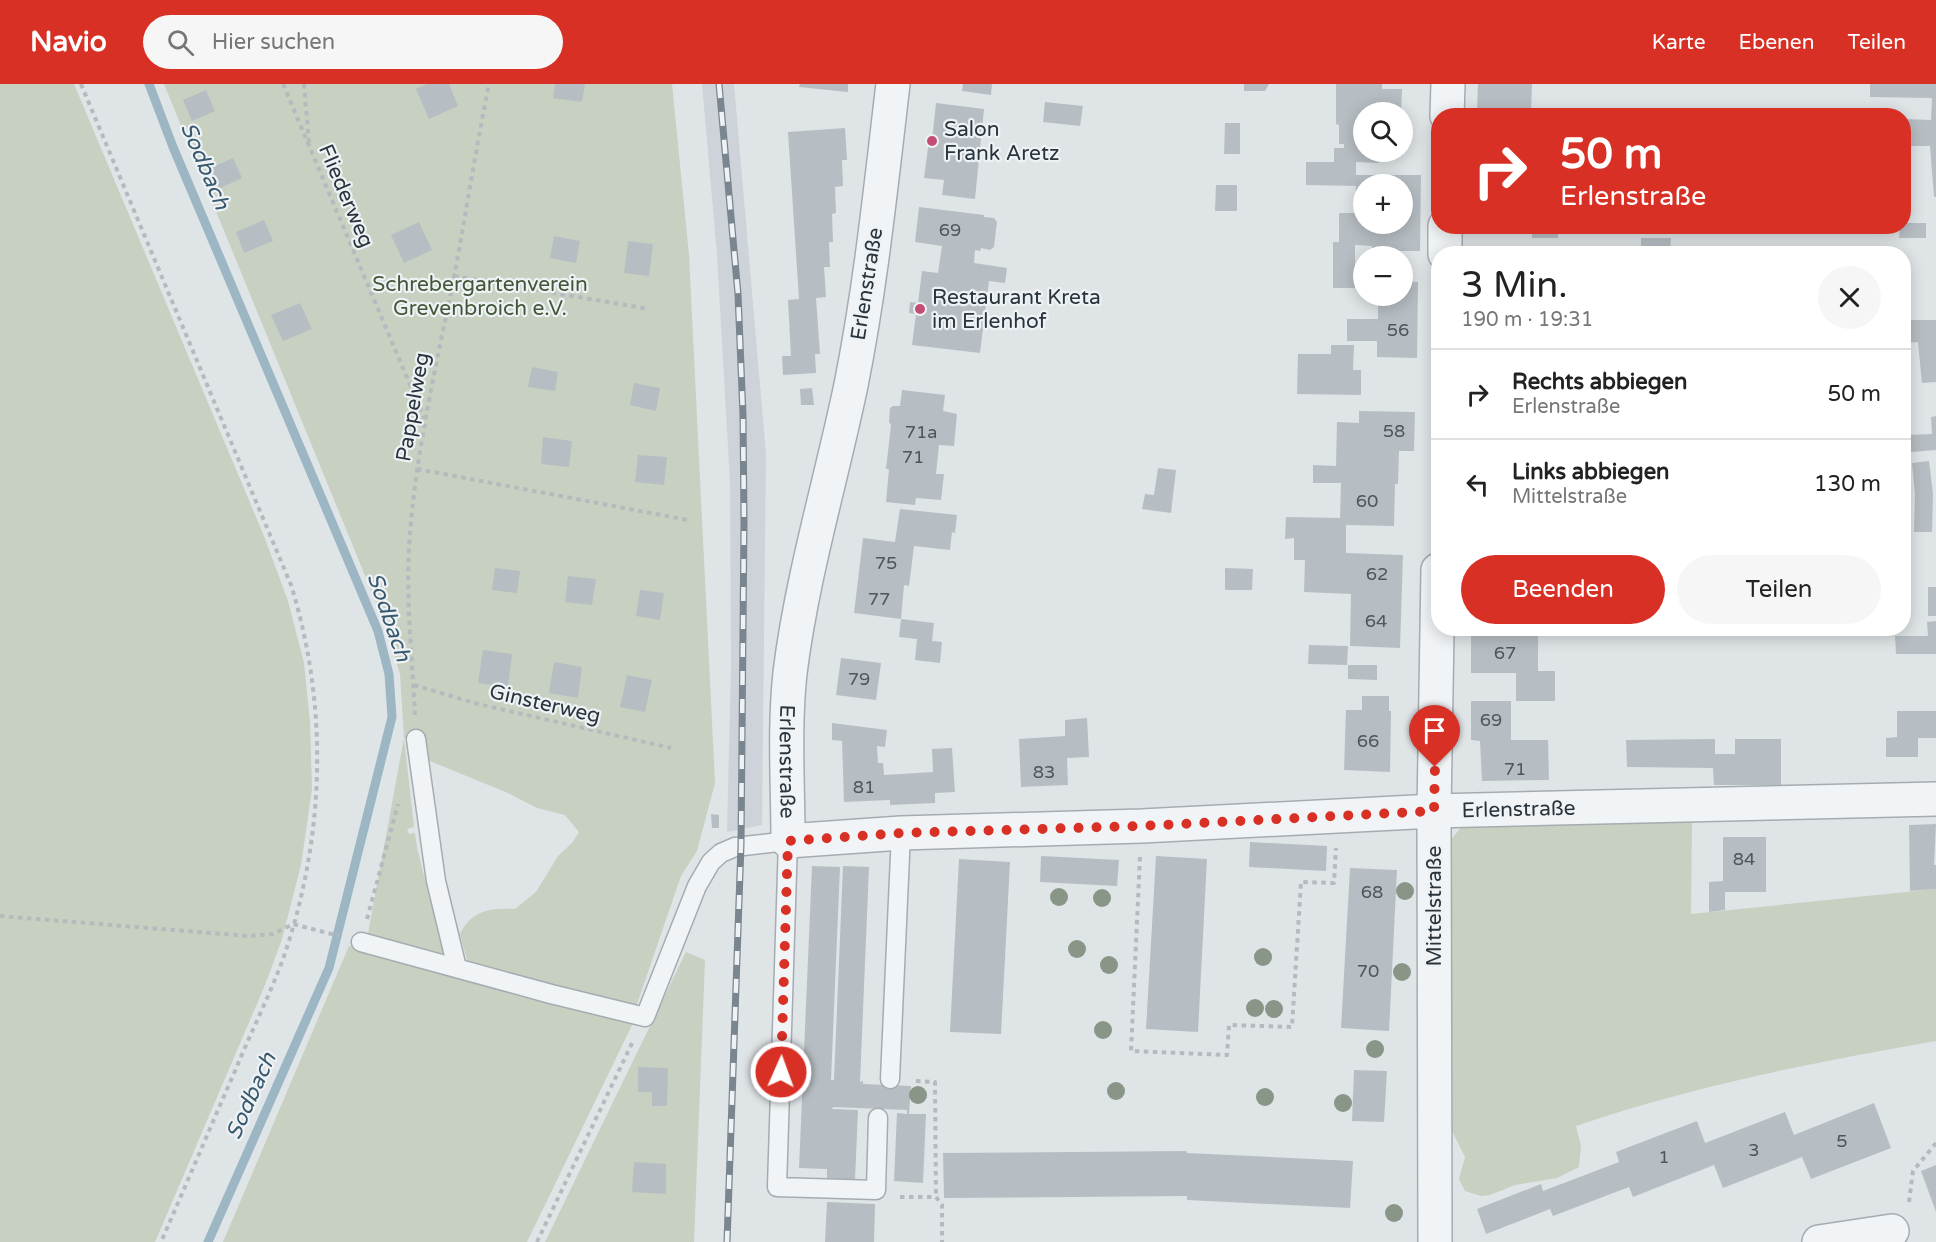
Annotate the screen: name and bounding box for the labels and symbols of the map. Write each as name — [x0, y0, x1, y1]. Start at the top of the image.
place label: Salon Frank Aretz — [944, 117, 1059, 166]
water label: Sodbach — [175, 118, 235, 214]
marker: Salon Frank Aretz — [925, 134, 939, 148]
street label: Fliederweg — [313, 141, 379, 251]
house number: 69 — [939, 219, 961, 241]
street label: Erlenstraße — [846, 226, 888, 342]
park label: Schrebergartenverein Grevenbroich e.V. — [372, 272, 588, 321]
place label: Restaurant Kreta im Erlenhof — [932, 285, 1101, 334]
marker: Restaurant Kreta im Erlenhof — [913, 302, 927, 316]
house number: 56 — [1387, 319, 1409, 341]
street label: Pappelweg — [391, 350, 435, 464]
house number: 58 — [1383, 420, 1405, 442]
house number: 71a — [905, 421, 937, 443]
house number: 71 — [902, 446, 924, 468]
house number: 60 — [1356, 490, 1378, 512]
house number: 75 — [875, 552, 897, 574]
house number: 62 — [1366, 563, 1388, 585]
water label: Sodbach — [362, 569, 416, 665]
house number: 77 — [868, 588, 890, 610]
house number: 64 — [1365, 610, 1387, 632]
house number: 67 — [1494, 642, 1516, 664]
house number: 79 — [848, 668, 870, 690]
street label: Ginsterweg — [487, 679, 603, 729]
street label: Erlenstraße — [774, 704, 800, 819]
pin — [1409, 705, 1460, 767]
house number: 69 — [1480, 709, 1502, 731]
house number: 66 — [1357, 730, 1379, 752]
house number: 71 — [1504, 758, 1526, 780]
house number: 83 — [1033, 761, 1055, 783]
house number: 81 — [853, 776, 875, 798]
street label: Erlenstraße — [1461, 795, 1576, 823]
street label: Mittelstraße — [1422, 845, 1447, 966]
house number: 84 — [1733, 848, 1755, 870]
house number: 68 — [1361, 881, 1383, 903]
house number: 70 — [1357, 960, 1379, 982]
position arrow — [749, 1040, 813, 1104]
water label: Sodbach — [220, 1048, 282, 1143]
house number: 5 — [1836, 1130, 1848, 1152]
house number: 3 — [1748, 1139, 1760, 1161]
house number: 1 — [1658, 1146, 1670, 1168]

